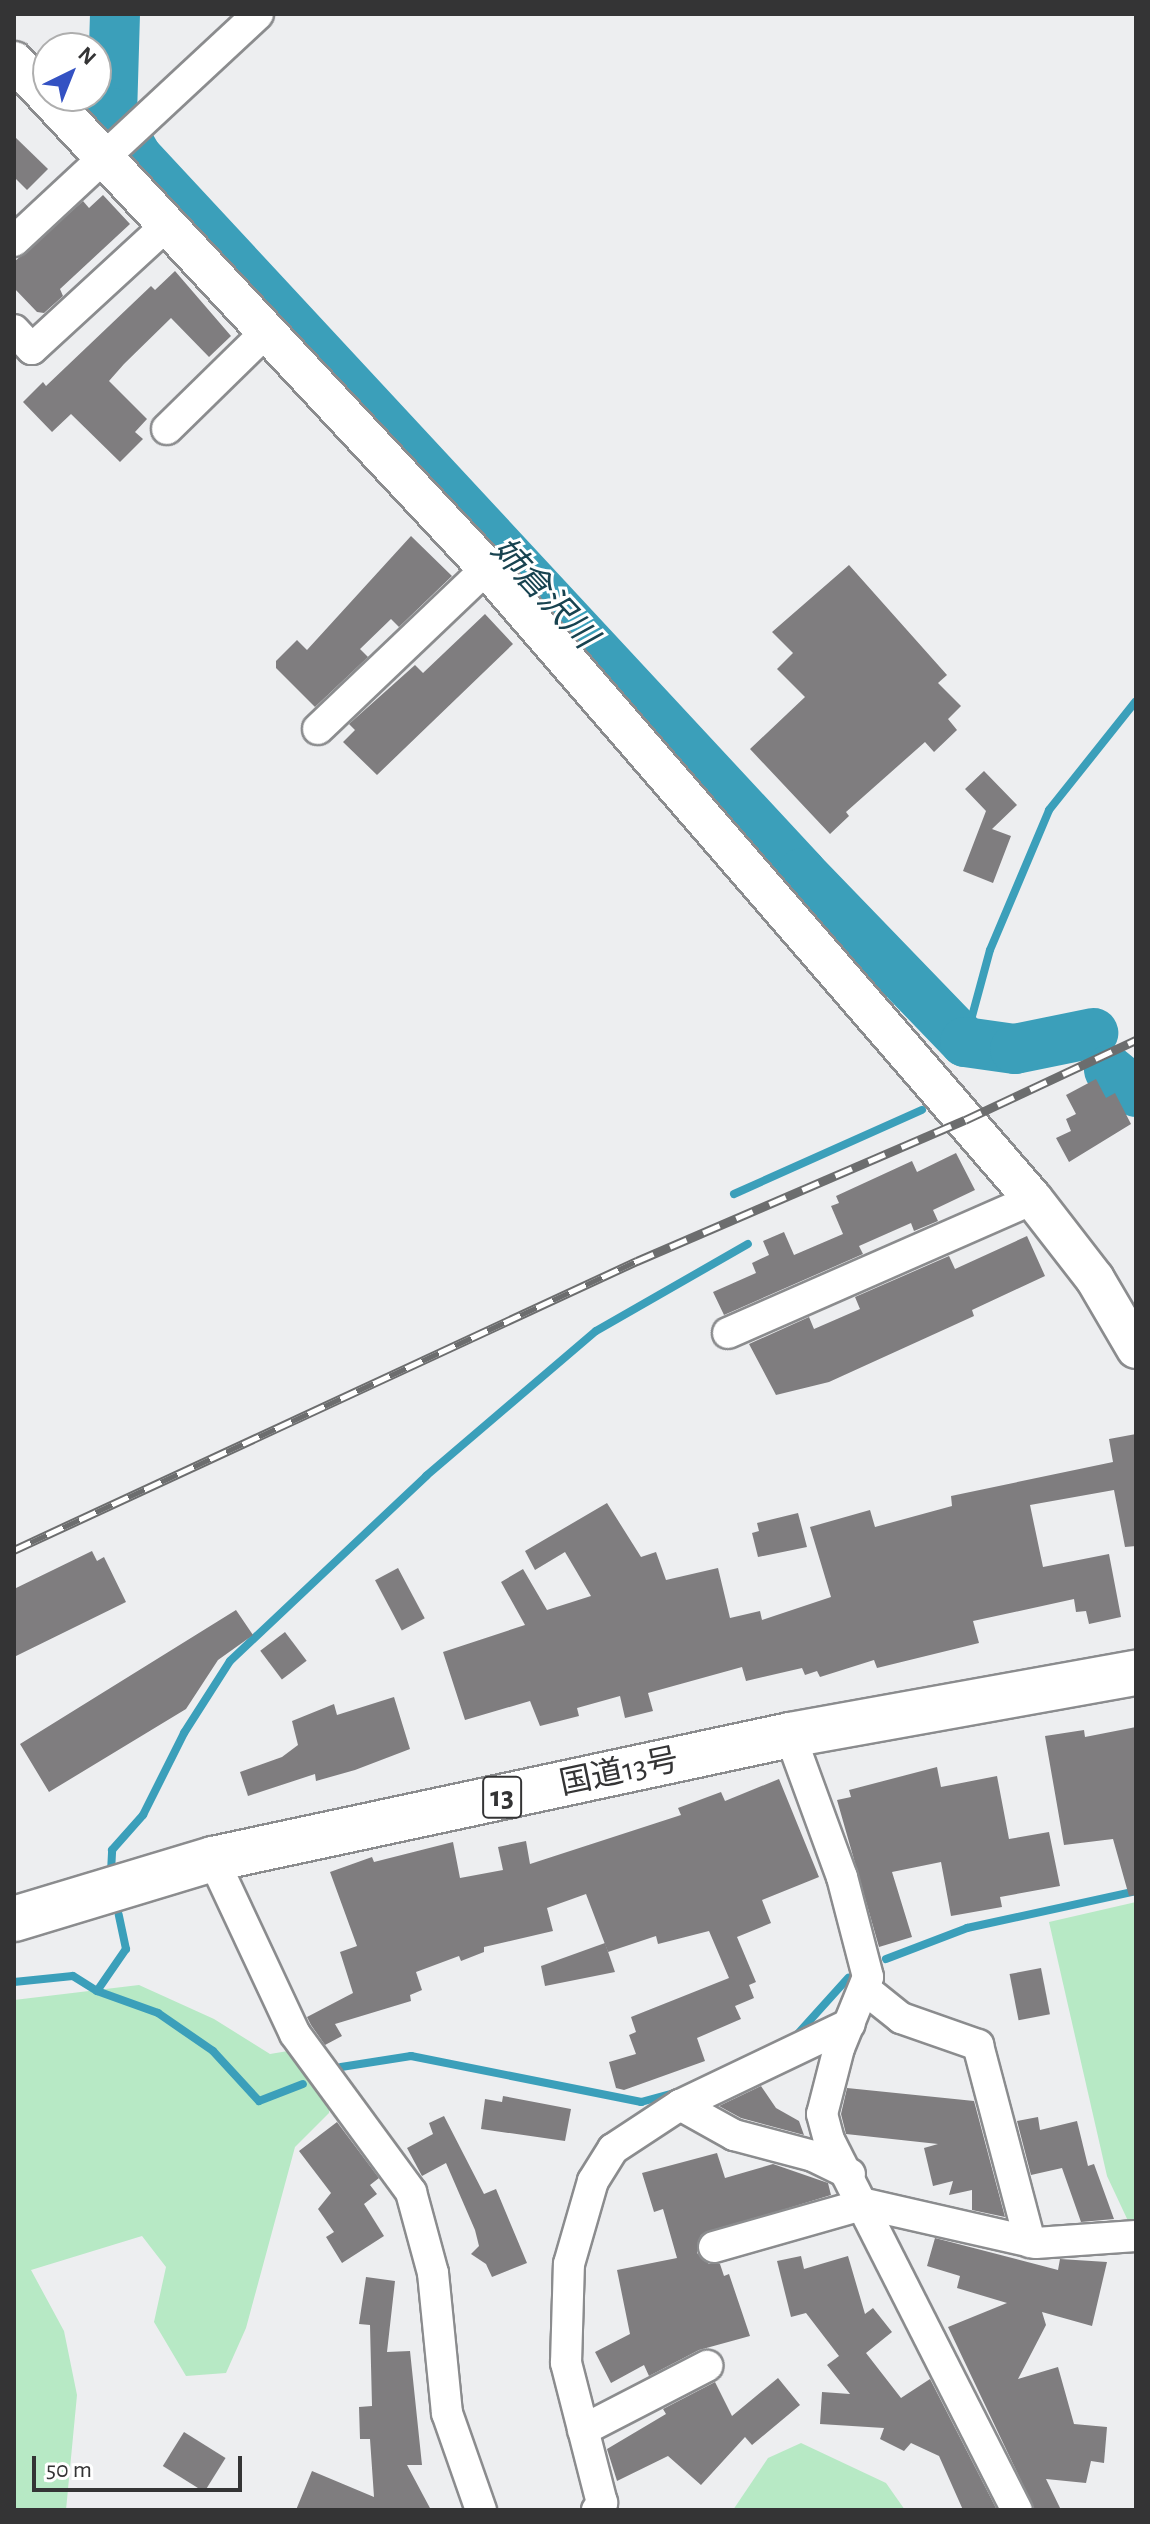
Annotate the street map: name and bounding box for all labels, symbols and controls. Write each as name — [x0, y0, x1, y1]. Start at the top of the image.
north arrow — [32, 32, 112, 112]
text: N — [74, 43, 100, 69]
water label: 姉倉沢川 — [482, 530, 604, 658]
street label: 国道13号 — [556, 1741, 682, 1803]
road number: 13 — [482, 1771, 522, 1823]
scale bar — [36, 2440, 246, 2490]
text: 50 m — [46, 2458, 92, 2482]

